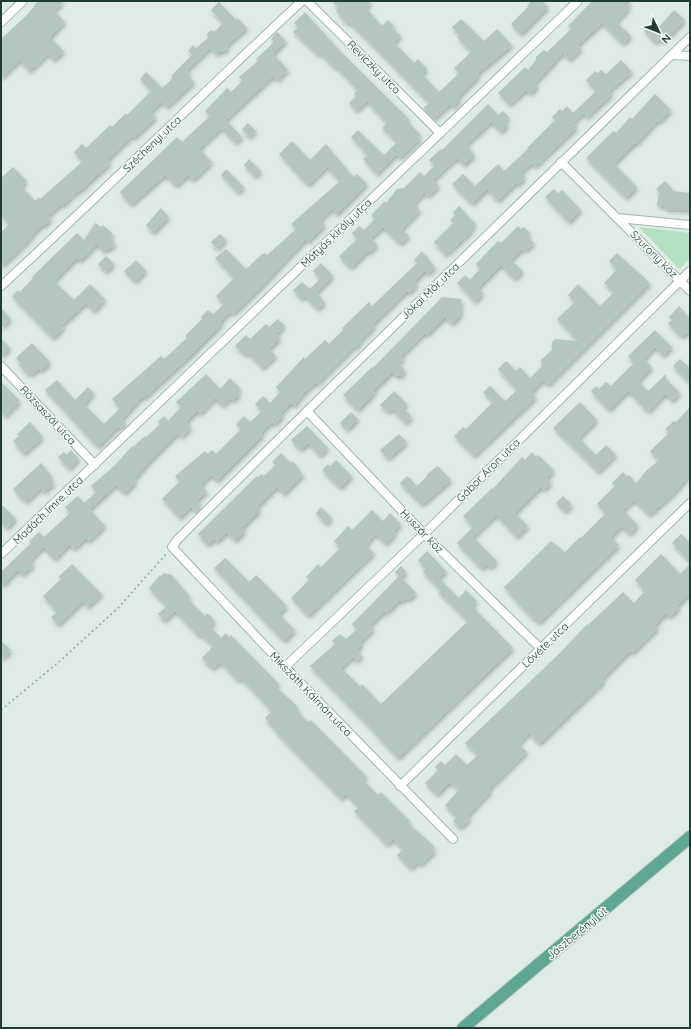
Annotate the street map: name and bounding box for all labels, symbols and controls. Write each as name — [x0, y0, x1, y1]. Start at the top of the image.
north arrow — [639, 12, 679, 52]
text: N — [658, 31, 674, 47]
street label: Reviczky utca — [344, 37, 404, 97]
street label: Széchenyi utca — [120, 113, 184, 175]
street label: Mátyás király utca — [298, 195, 374, 271]
street label: Szurony köz — [627, 227, 681, 281]
street label: Jókai Mór utca — [398, 260, 462, 322]
street label: Rózsaszál utca — [17, 382, 79, 448]
street label: Gábor Áron utca — [453, 435, 523, 505]
street label: Madách Imre utca — [10, 473, 86, 547]
street label: Huszár köz — [397, 506, 447, 556]
street label: Lövéte utca — [519, 619, 571, 671]
street label: Mikszáth Kálmán utca — [267, 649, 355, 739]
street label: Jászberényi út — [544, 904, 610, 962]

